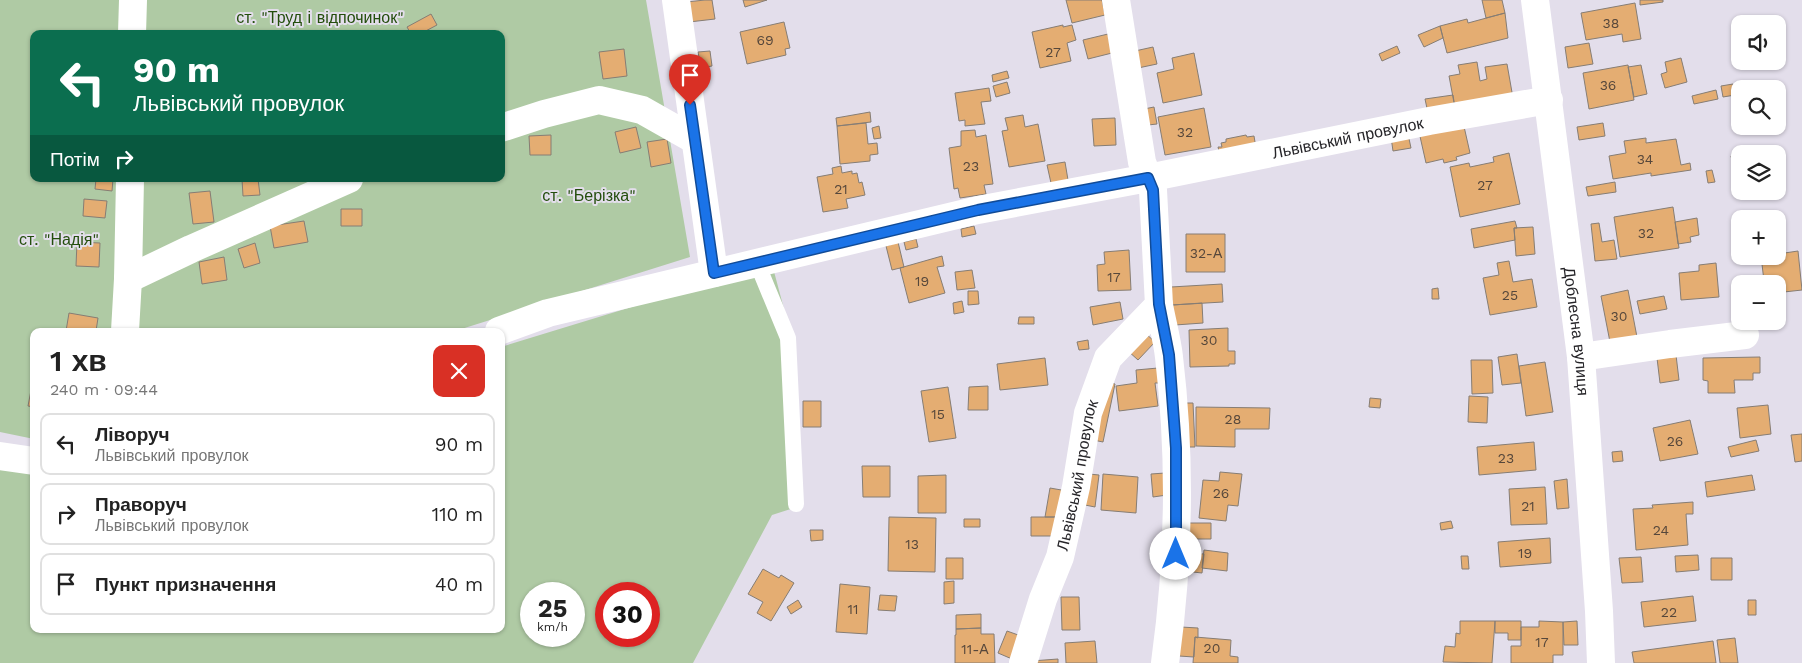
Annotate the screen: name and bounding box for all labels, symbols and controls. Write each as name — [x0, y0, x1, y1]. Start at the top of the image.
park label: ст. "Труд і відпочинок" — [236, 8, 404, 27]
house number: 38 — [1603, 15, 1619, 31]
map controls — [1731, 15, 1786, 330]
button: sound — [1731, 15, 1786, 70]
house number: 69 — [756, 32, 774, 48]
house number: 27 — [1045, 44, 1061, 60]
text: 90 m — [133, 49, 220, 91]
icon: left — [50, 50, 115, 115]
pin — [669, 54, 711, 105]
icon: arrive — [676, 61, 704, 89]
house number: 36 — [1600, 77, 1616, 93]
button: search — [1731, 80, 1786, 135]
text: Львівський провулок — [133, 91, 344, 116]
street label: Львівський провулок — [1271, 113, 1426, 163]
house number: 32 — [1177, 124, 1193, 140]
icon: right — [110, 145, 138, 173]
button: layers — [1731, 145, 1786, 200]
text: Потім — [50, 148, 100, 171]
house number: 34 — [1637, 151, 1653, 167]
house number: 23 — [963, 158, 979, 174]
house number: 27 — [1477, 177, 1493, 193]
house number: 21 — [834, 181, 848, 197]
park label: ст. "Берізка" — [542, 186, 636, 205]
button: + — [1731, 210, 1786, 265]
house number: 32 — [1638, 225, 1654, 241]
park label: ст. "Надія" — [19, 230, 99, 249]
house number: 32-А — [1190, 245, 1223, 261]
street label: Доблесна вулиця — [1559, 266, 1593, 397]
house number: 17 — [1107, 269, 1121, 285]
house number: 19 — [915, 273, 929, 289]
button: − — [1731, 275, 1786, 330]
house number: 25 — [1502, 287, 1518, 303]
house number: 30 — [1611, 308, 1627, 324]
house number: 30 — [1201, 332, 1217, 348]
text: 1 хв — [50, 343, 107, 378]
button: close — [433, 345, 485, 397]
text: 240 m · 09:44 — [50, 380, 158, 399]
street label: Львівський провулок — [1053, 396, 1102, 553]
house number: 15 — [931, 406, 945, 422]
house number: 28 — [1225, 411, 1241, 427]
text: Ліворуч — [95, 423, 170, 446]
icon: left — [52, 430, 80, 458]
text: 90 m — [435, 433, 483, 456]
house number: 26 — [1667, 433, 1683, 449]
text: Львівський провулок — [95, 446, 249, 465]
house number: 23 — [1498, 450, 1514, 466]
house number: 26 — [1213, 485, 1229, 501]
text: Праворуч — [95, 493, 187, 516]
house number: 21 — [1521, 498, 1535, 514]
icon: right — [52, 500, 80, 528]
text: 110 m — [432, 503, 483, 526]
text: Львівський провулок — [95, 516, 249, 535]
house number: 24 — [1653, 522, 1669, 538]
position arrow — [1149, 527, 1201, 579]
house number: 13 — [905, 536, 919, 552]
house number: 19 — [1518, 545, 1532, 561]
icon: arrive — [52, 570, 80, 598]
text: Пункт призначення — [95, 573, 276, 596]
text: 40 m — [435, 573, 483, 596]
speed limit sign: 30 — [595, 582, 660, 647]
text: 25 — [538, 594, 567, 623]
house number: 11 — [848, 601, 858, 617]
house number: 22 — [1661, 604, 1677, 620]
text: km/h — [537, 620, 568, 634]
house number: 17 — [1535, 634, 1549, 650]
house number: 20 — [1204, 640, 1220, 656]
house number: 11-А — [961, 641, 989, 657]

